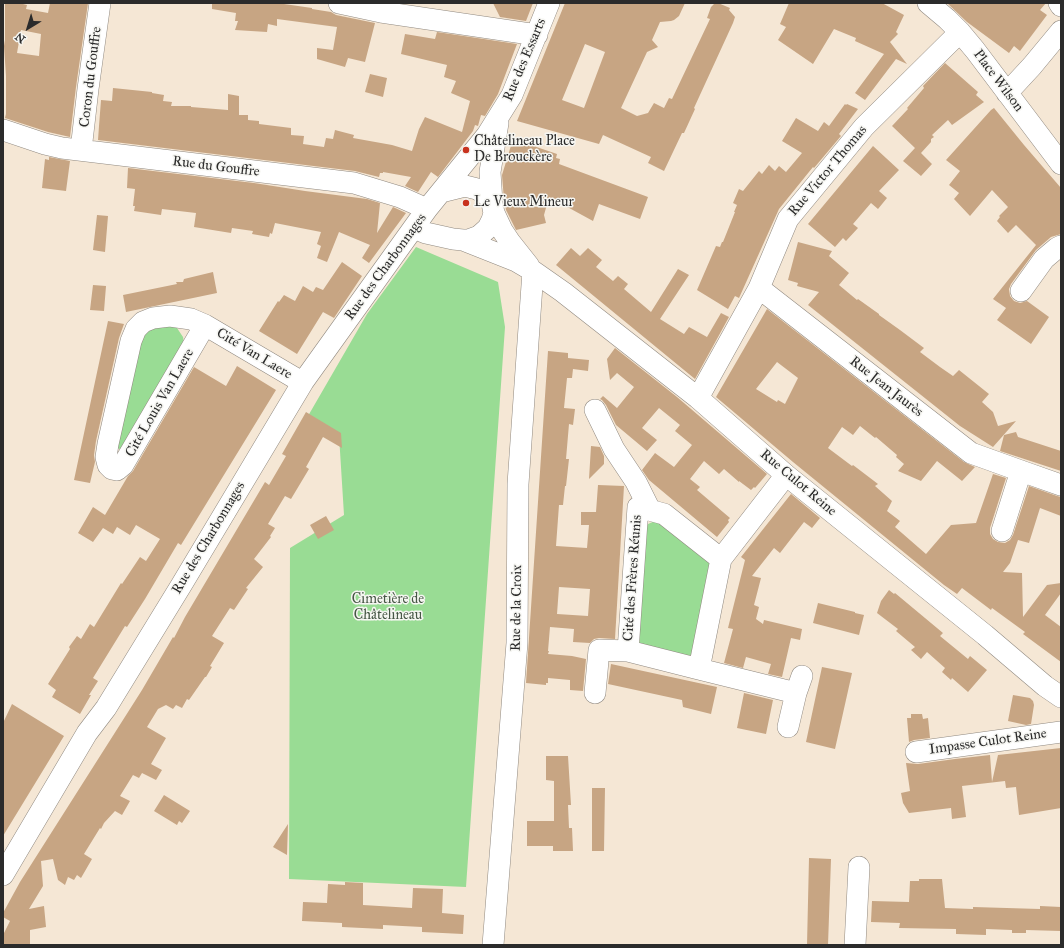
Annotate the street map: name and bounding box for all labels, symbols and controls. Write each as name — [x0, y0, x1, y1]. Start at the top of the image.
north arrow — [8, 8, 48, 48]
street label: Rue des Essarts — [500, 16, 550, 104]
street label: Coron du Gouffre — [76, 26, 106, 128]
text: N — [13, 30, 28, 46]
street label: Place Wilson — [969, 47, 1027, 115]
street label: Rue Victor Thomas — [785, 122, 871, 220]
place label: Châtelineau Place De Brouckère — [474, 134, 575, 166]
marker: Châtelineau Place De Brouckère — [461, 145, 471, 155]
street label: Rue du Gouffre — [171, 153, 261, 181]
place label: Le Vieux Mineur — [474, 195, 574, 211]
marker: Le Vieux Mineur — [461, 198, 471, 208]
street label: Rue des Charbonnages — [342, 210, 430, 324]
street label: Cité Van Laere — [213, 325, 295, 383]
street label: Cité Louis Van Laere — [122, 346, 198, 460]
street label: Rue Jean Jaurès — [846, 353, 926, 421]
street label: Rue Culot Reine — [756, 446, 840, 520]
street label: Rue des Charbonnages — [169, 479, 249, 597]
street label: Cité des Frères Réunis — [620, 514, 646, 642]
street label: Rue de la Croix — [508, 565, 526, 651]
park label: Cimetière de Châtelineau — [352, 592, 424, 624]
street label: Impasse Culot Reine — [928, 725, 1048, 759]

